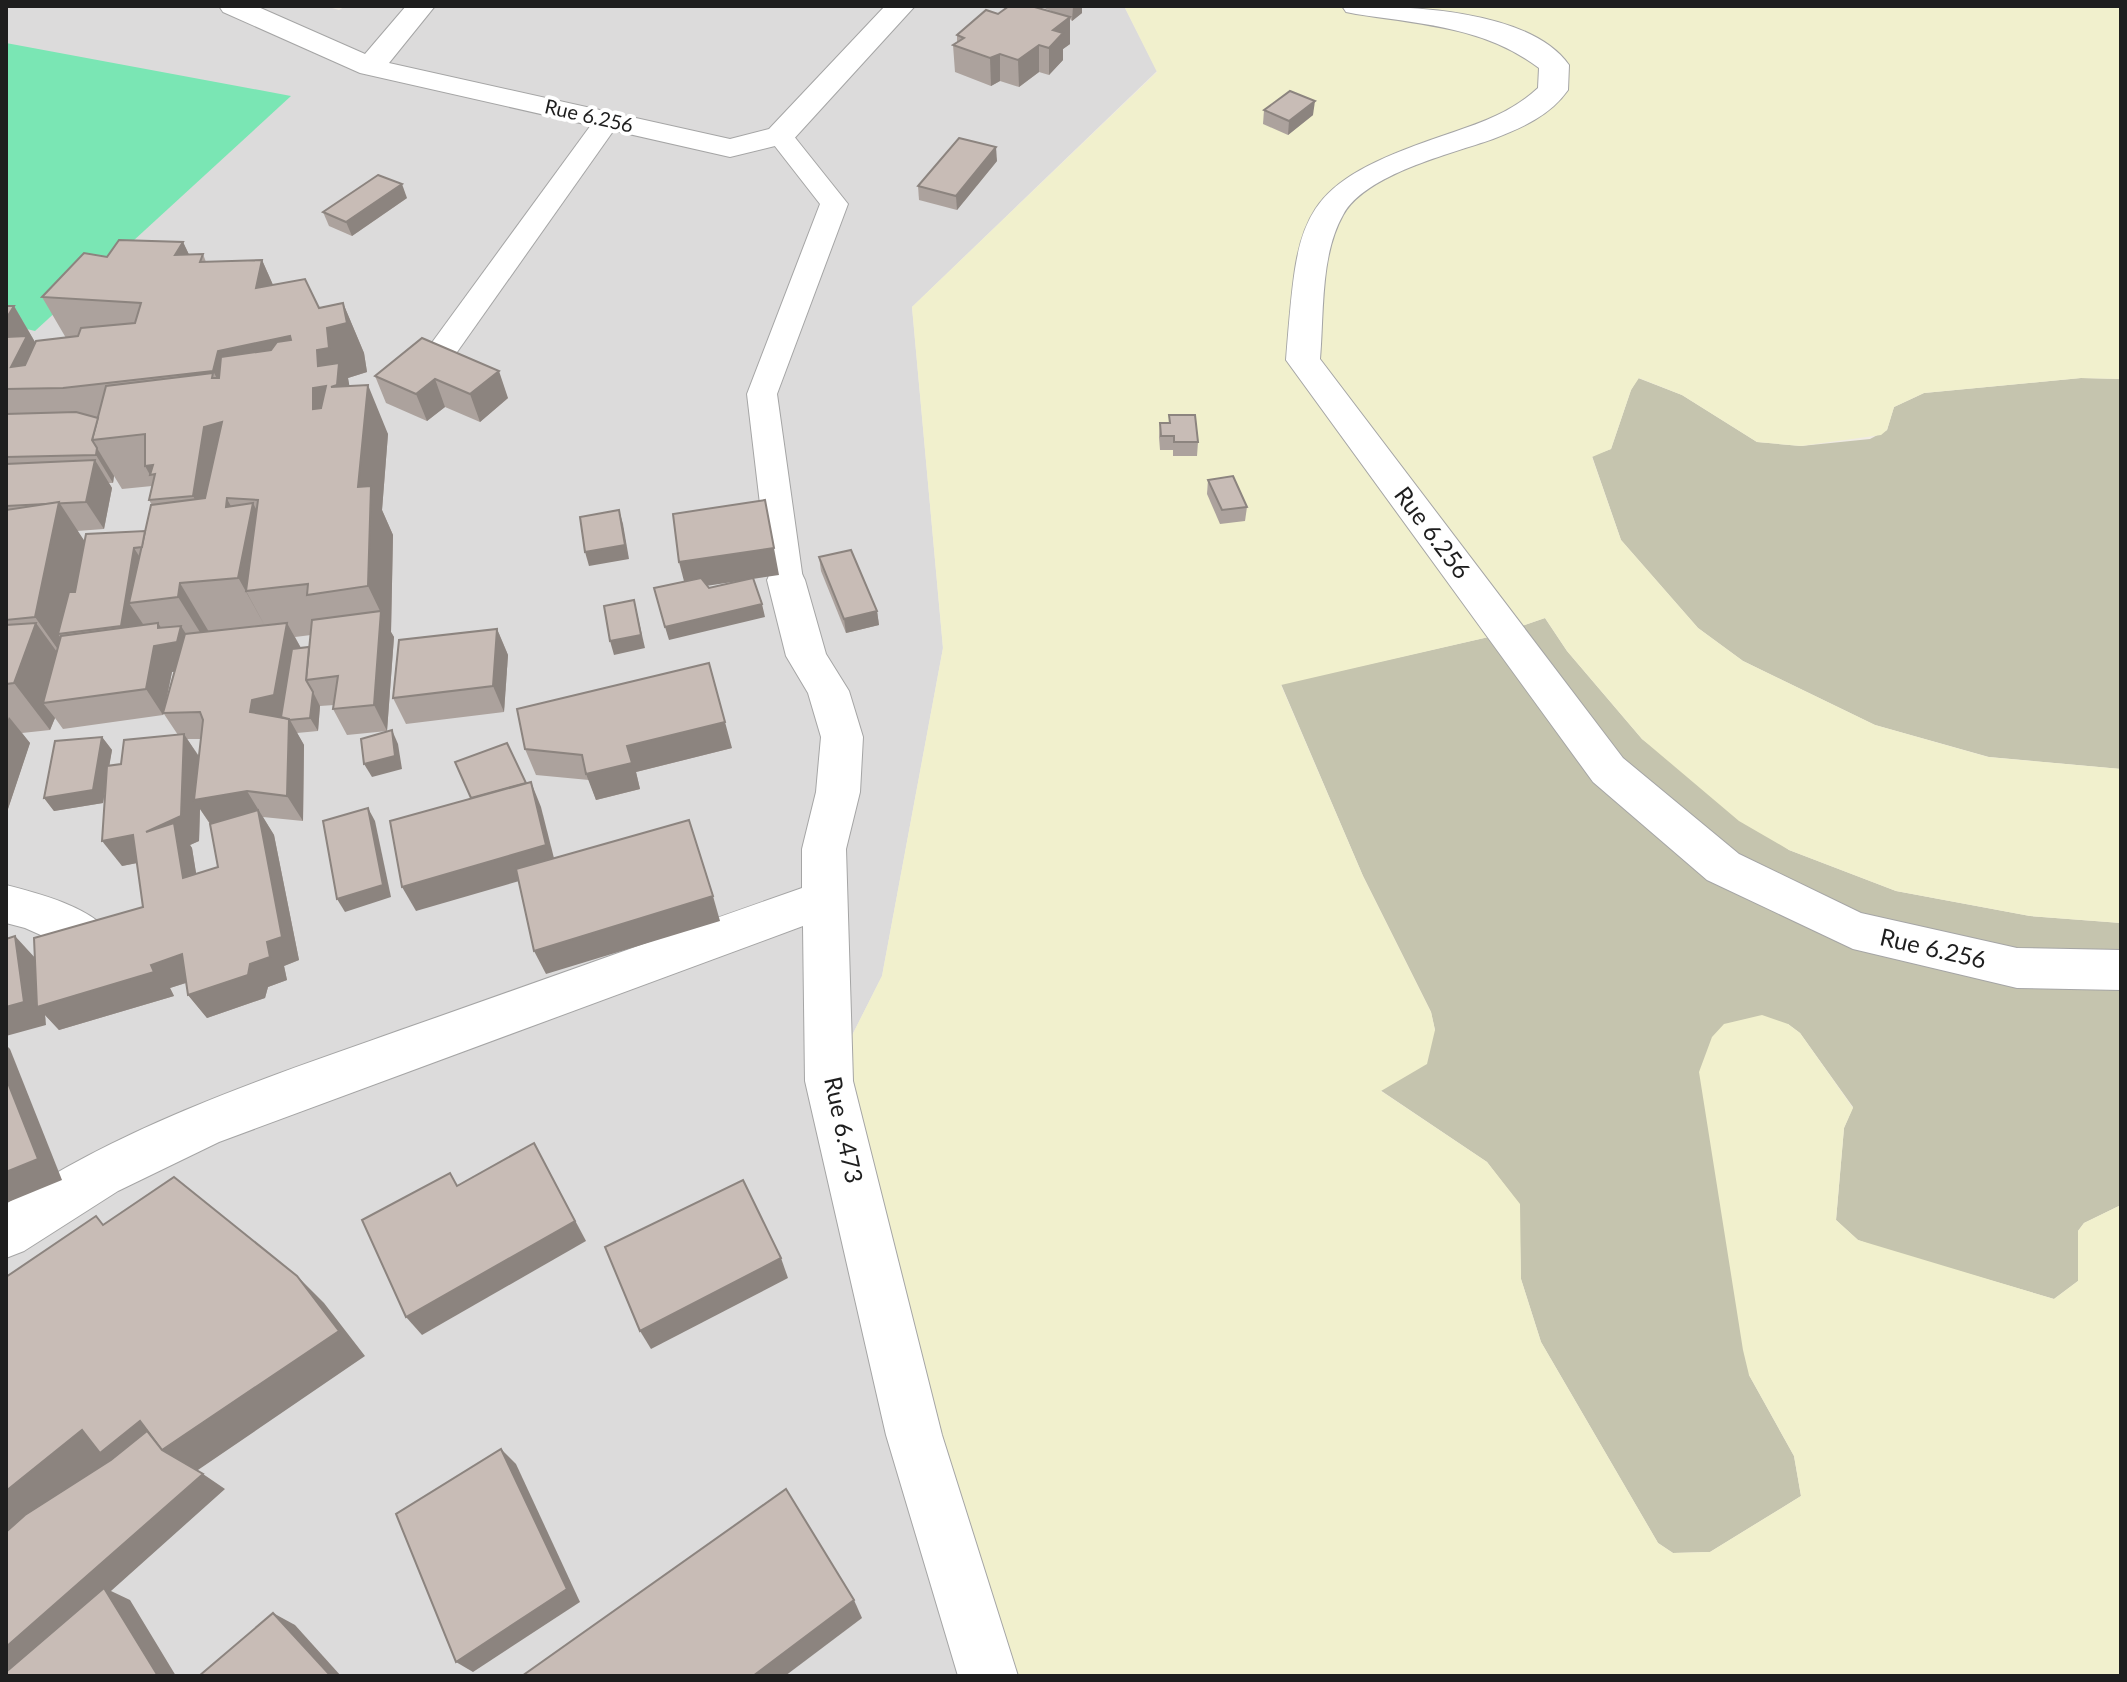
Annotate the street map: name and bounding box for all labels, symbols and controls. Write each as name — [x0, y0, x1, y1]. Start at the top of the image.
street label: Rue 6.256 — [543, 93, 636, 137]
street label: Rue 6.256 — [1389, 480, 1477, 584]
street label: Rue 6.256 — [1877, 921, 1989, 974]
street label: Rue 6.473 — [819, 1074, 870, 1186]

